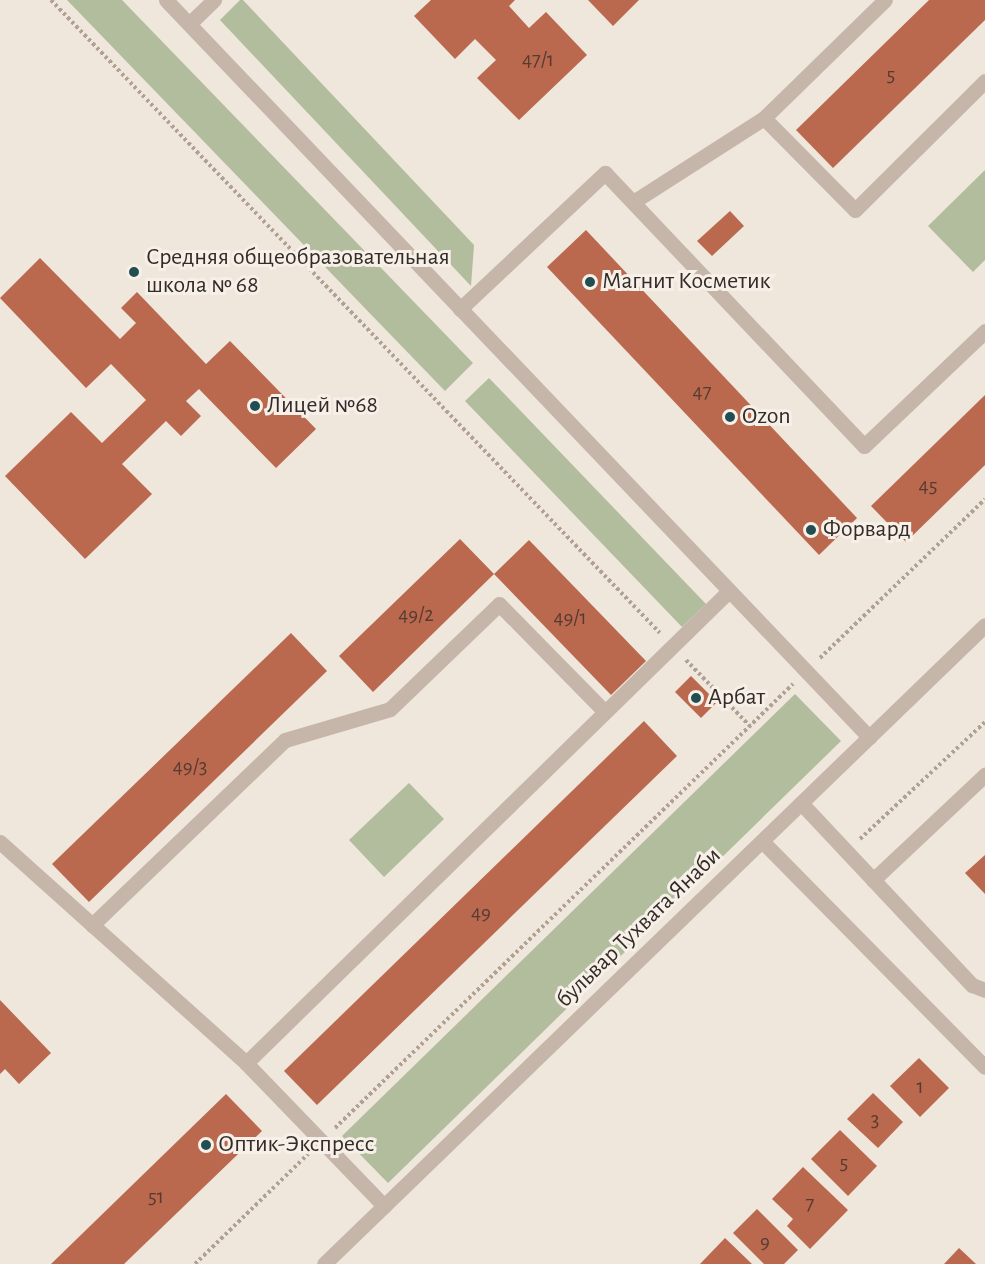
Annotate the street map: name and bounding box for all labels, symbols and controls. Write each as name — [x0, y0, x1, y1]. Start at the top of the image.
house number: 47/1 — [522, 47, 554, 73]
house number: 5 — [887, 62, 895, 88]
place label: Средняя общеобразовательная школа № 68 — [146, 244, 450, 300]
marker: Средняя общеобразовательная школа № 68 — [127, 265, 141, 279]
place label: Магнит Косметик — [602, 268, 770, 296]
marker: Магнит Косметик — [583, 275, 597, 289]
house number: 47 — [693, 379, 711, 405]
place label: Лицей №68 — [267, 392, 378, 420]
marker: Лицей №68 — [248, 399, 262, 413]
place label: Ozon — [742, 403, 791, 431]
marker: Ozon — [723, 410, 737, 424]
house number: 45 — [919, 473, 937, 499]
place label: Форвард — [823, 516, 911, 544]
marker: Форвард — [804, 523, 818, 537]
house number: 49/2 — [398, 602, 434, 628]
house number: 49/1 — [553, 605, 587, 631]
place label: Арбат — [708, 684, 765, 712]
marker: Арбат — [689, 691, 703, 705]
house number: 49/3 — [173, 754, 207, 780]
street label: бульвар Тухвата Янаби — [551, 842, 727, 1014]
house number: 49 — [471, 900, 491, 926]
house number: 1 — [916, 1074, 924, 1100]
house number: 3 — [871, 1107, 879, 1133]
place label: Оптик-Экспресс — [218, 1131, 374, 1159]
marker: Оптик-Экспресс — [199, 1138, 213, 1152]
house number: 5 — [840, 1150, 848, 1176]
house number: 51 — [148, 1184, 164, 1210]
house number: 7 — [806, 1191, 814, 1217]
house number: 9 — [760, 1229, 770, 1255]

